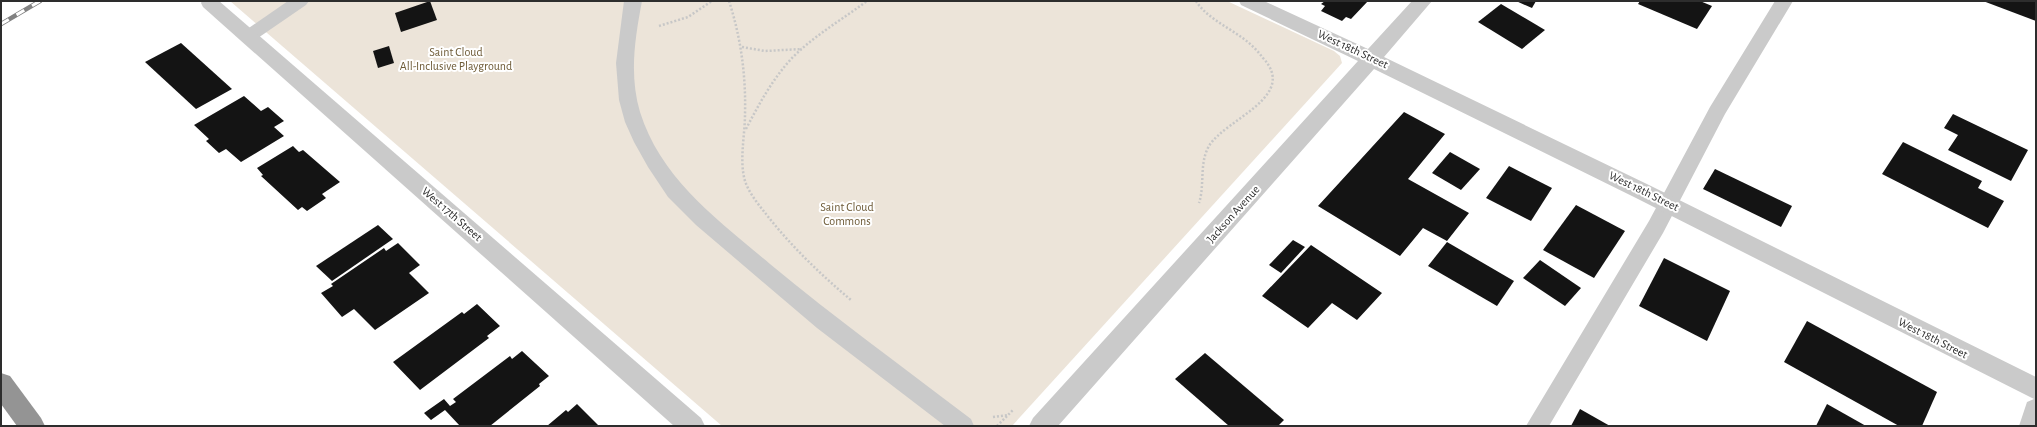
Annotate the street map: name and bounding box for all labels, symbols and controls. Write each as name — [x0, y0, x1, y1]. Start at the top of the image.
street label: West 18th Street — [1316, 27, 1390, 71]
park label: Saint Cloud All-Inclusive Playground — [400, 46, 512, 73]
street label: West 18th Street — [1607, 169, 1681, 213]
street label: Jackson Avenue — [1204, 183, 1262, 245]
street label: West 17th Street — [420, 185, 485, 243]
park label: Saint Cloud Commons — [820, 201, 874, 227]
street label: West 18th Street — [1896, 315, 1970, 361]

